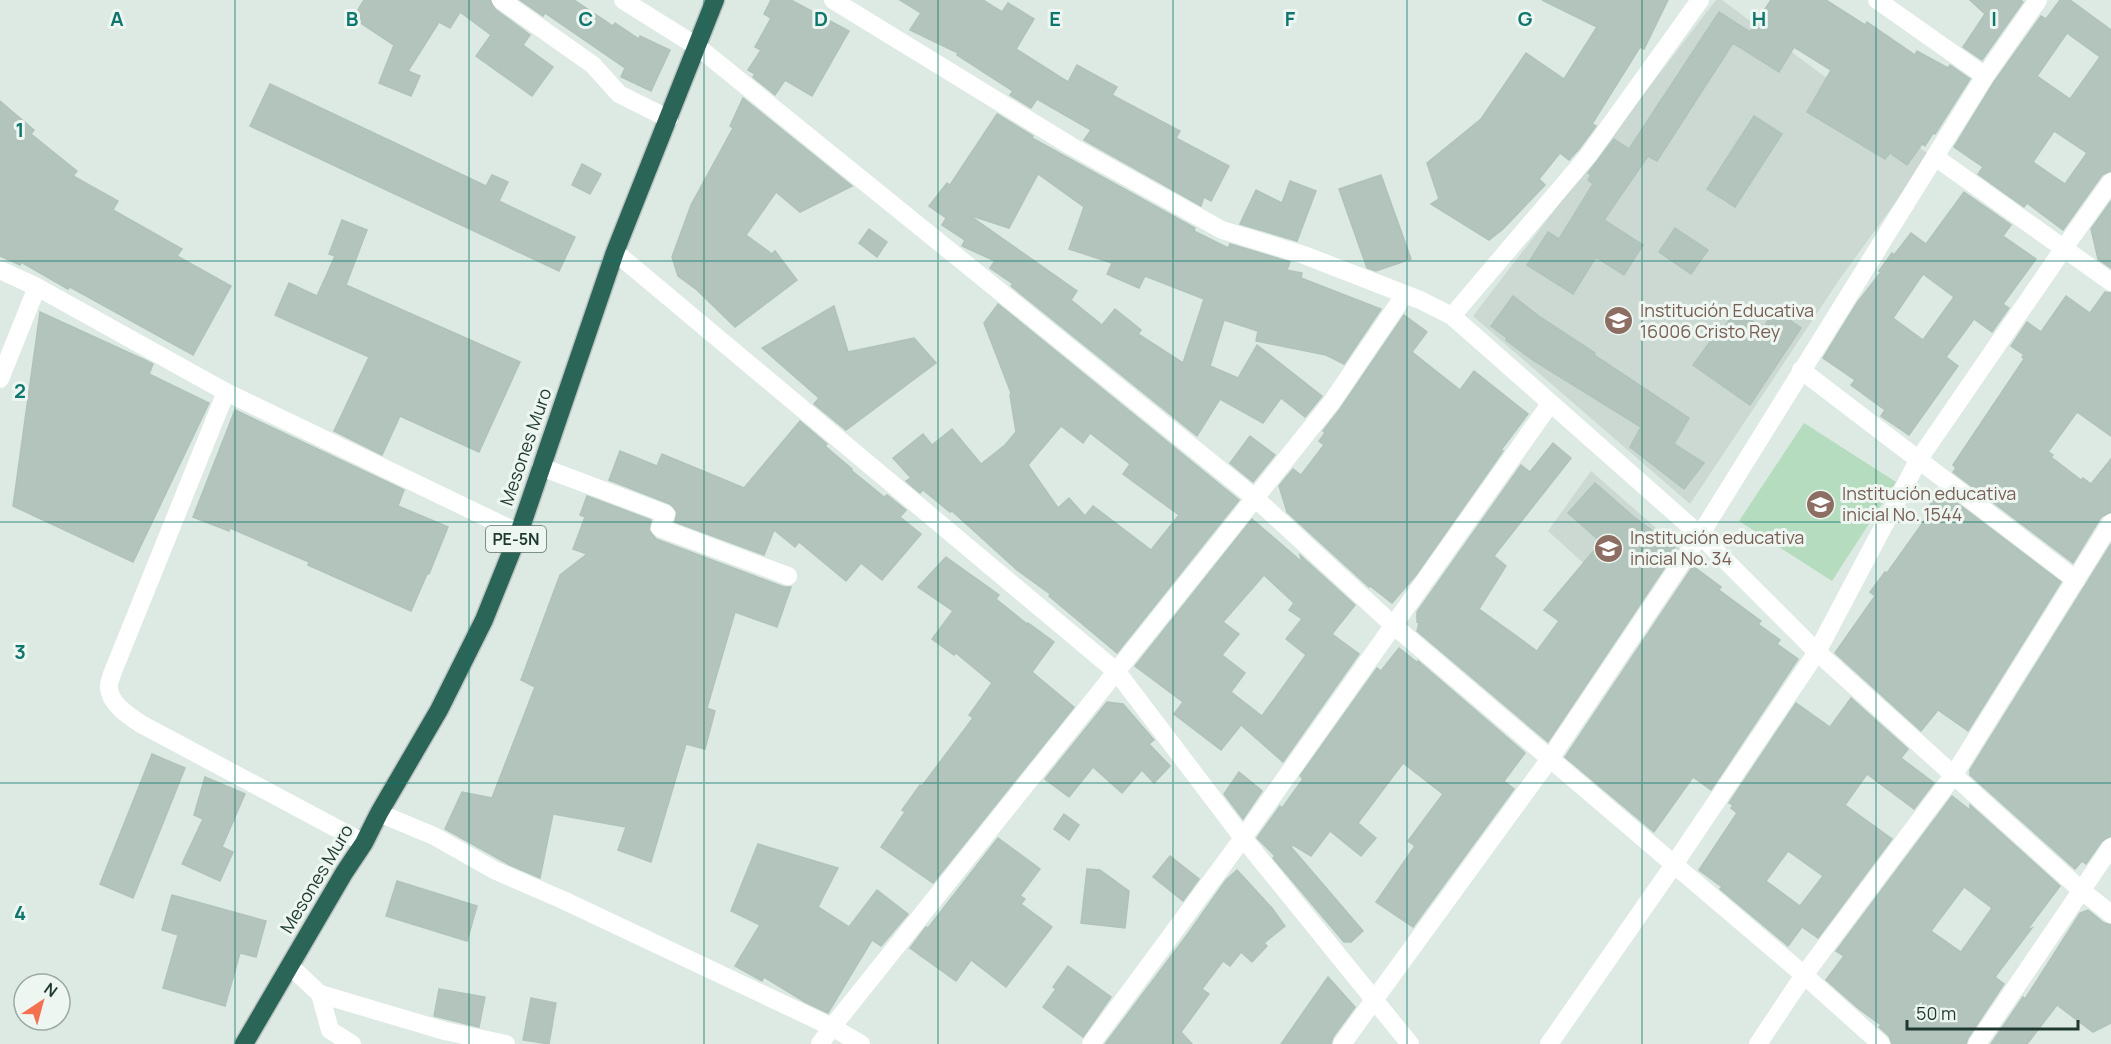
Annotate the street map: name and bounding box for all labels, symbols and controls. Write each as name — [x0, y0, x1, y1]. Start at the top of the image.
text: A — [110, 5, 124, 32]
text: B — [346, 5, 359, 32]
text: C — [579, 5, 593, 32]
text: D — [814, 5, 828, 32]
text: E — [1049, 5, 1061, 32]
text: F — [1285, 5, 1296, 32]
text: G — [1518, 5, 1533, 32]
text: H — [1752, 5, 1766, 32]
text: I — [1991, 5, 1997, 32]
text: 1 — [16, 116, 24, 143]
place label: Institución Educativa 16006 Cristo Rey — [1640, 298, 1814, 343]
school or university icon: Institución Educativa 16006 Cristo Rey — [1603, 305, 1635, 337]
text: 2 — [14, 377, 26, 404]
street label: Mesones Muro — [494, 385, 556, 509]
place label: Institución educativa inicial No. 1544 — [1842, 481, 2016, 526]
school or university icon: Institución educativa inicial No. 1544 — [1805, 488, 1837, 520]
place label: Institución educativa inicial No. 34 — [1630, 525, 1804, 570]
road number: PE-5N — [486, 526, 546, 552]
school or university icon: Institución educativa inicial No. 34 — [1593, 532, 1625, 564]
text: 3 — [14, 638, 26, 665]
street label: Mesones Muro — [274, 820, 358, 937]
text: 4 — [14, 899, 26, 926]
north arrow — [12, 972, 72, 1032]
text: N — [40, 978, 62, 1002]
scale bar — [1907, 993, 2078, 1031]
text: 50 m — [1916, 1001, 1956, 1025]

